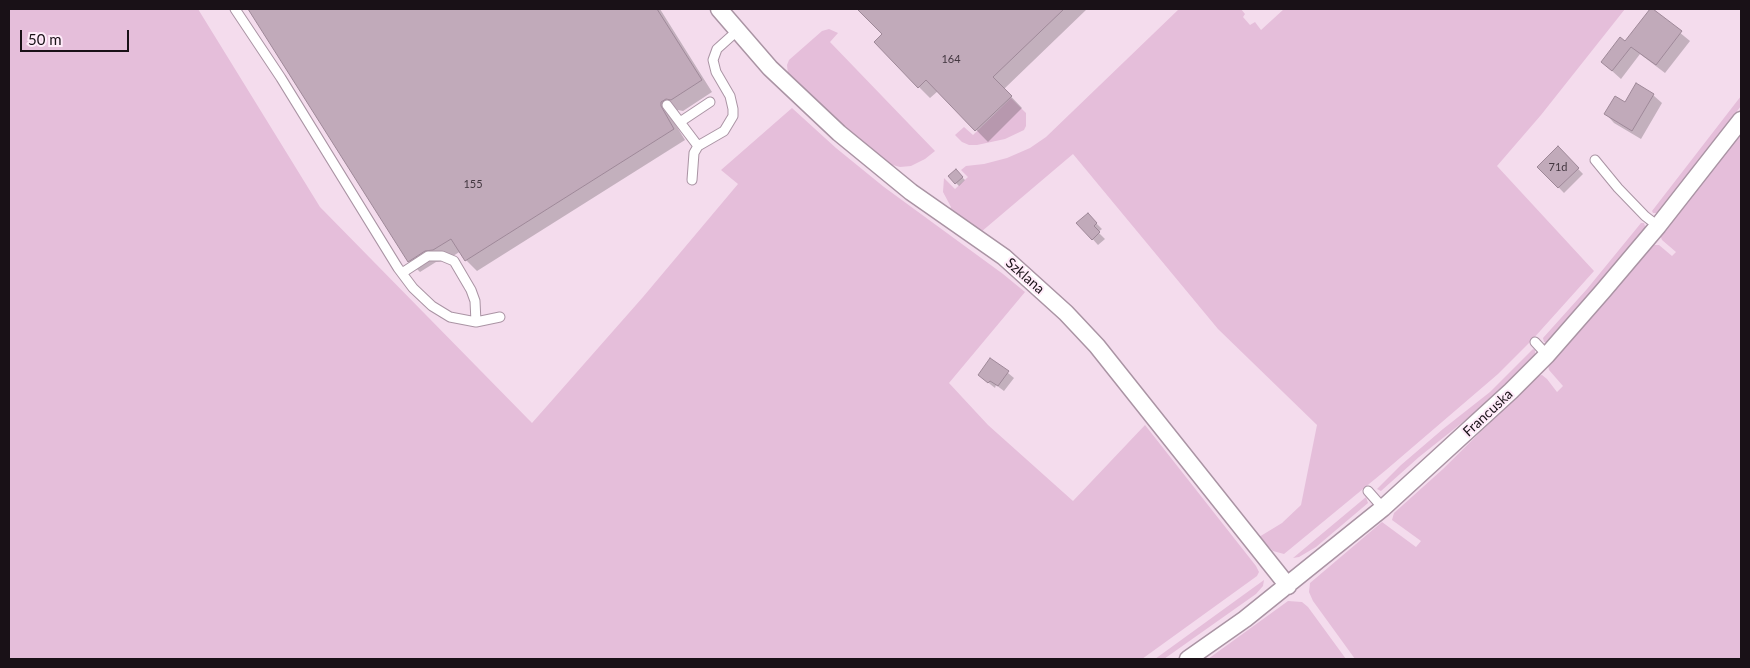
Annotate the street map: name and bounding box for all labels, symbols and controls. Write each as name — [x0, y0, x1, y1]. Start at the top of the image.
scale bar — [22, 20, 131, 52]
text: 50 m — [28, 30, 62, 48]
house number: 164 — [941, 52, 961, 66]
house number: 71d — [1549, 160, 1567, 174]
house number: 155 — [463, 177, 483, 191]
street label: Szklana — [1002, 255, 1048, 297]
street label: Francuska — [1460, 386, 1516, 440]

